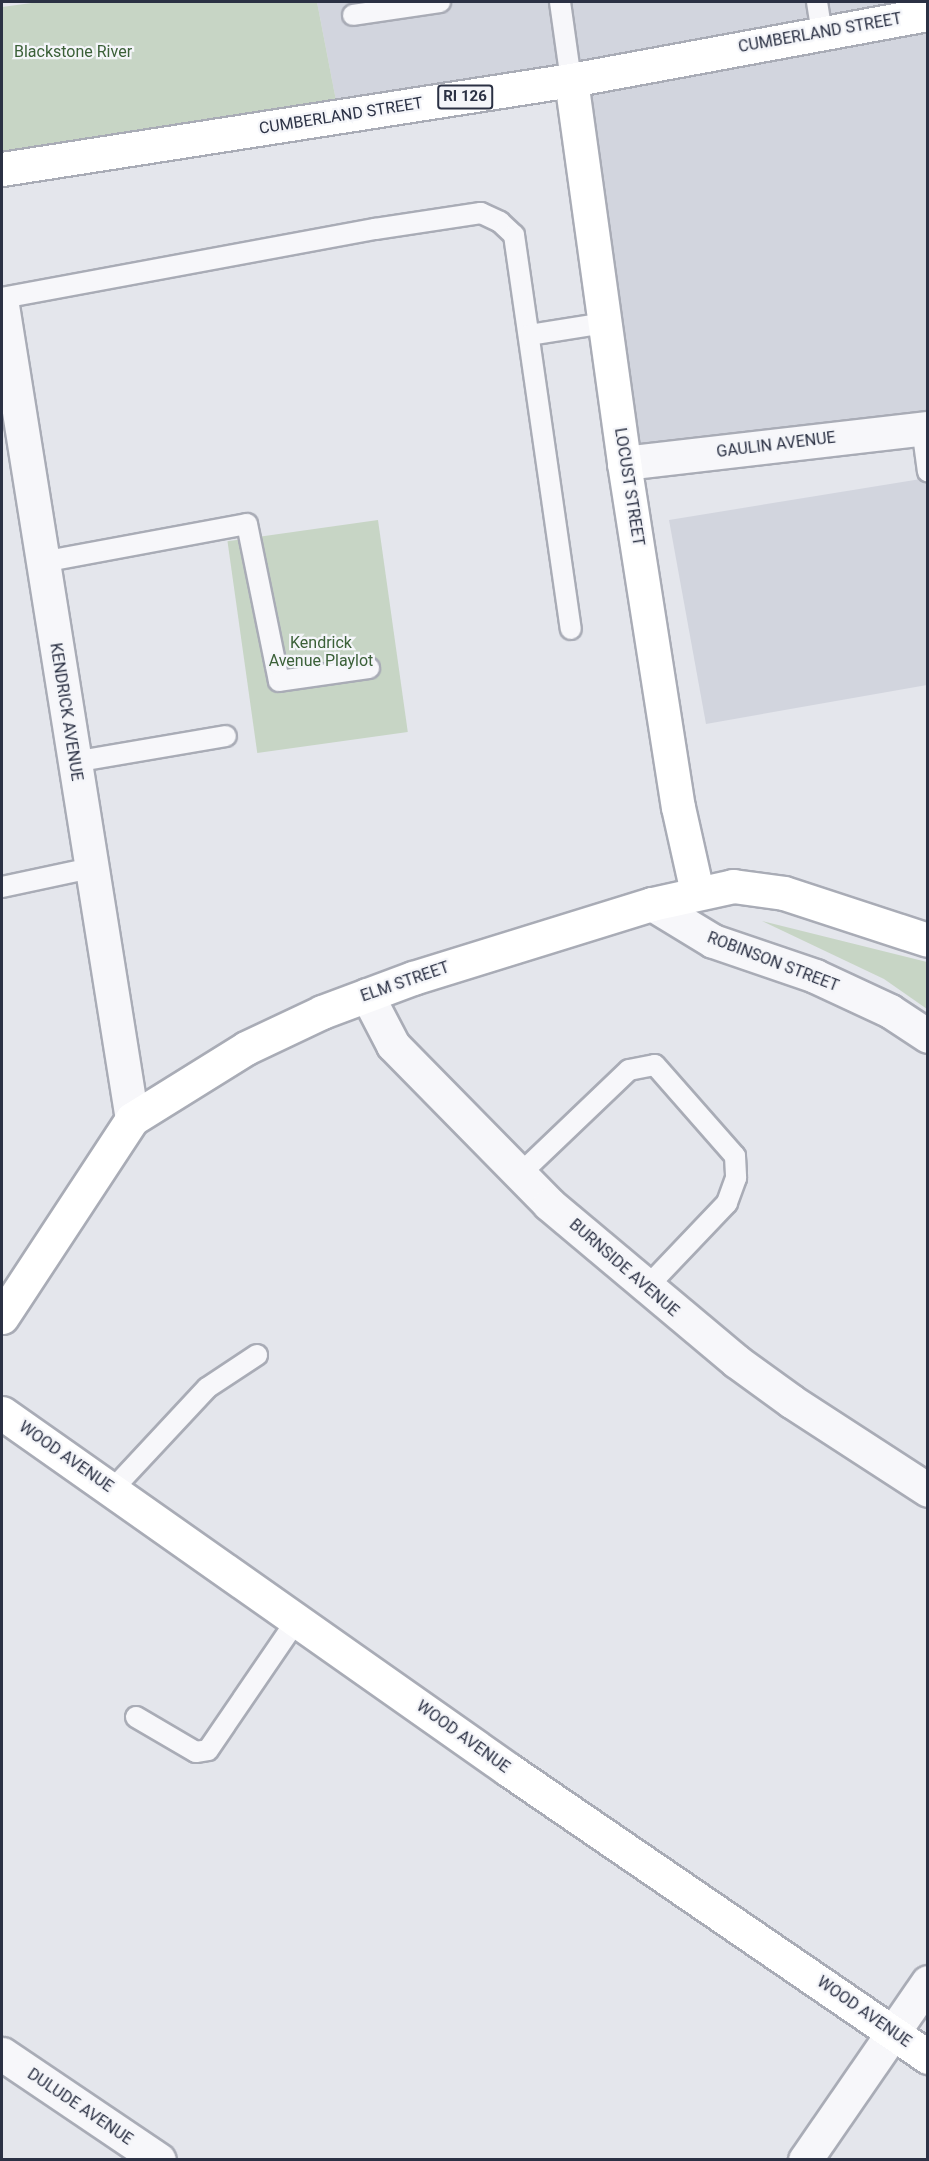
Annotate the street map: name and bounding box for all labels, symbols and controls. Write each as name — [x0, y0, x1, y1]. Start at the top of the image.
street label: CUMBERLAND STREET — [737, 9, 903, 57]
park label: Blackstone River — [14, 42, 132, 62]
road number: RI 126 — [436, 85, 494, 109]
street label: CUMBERLAND STREET — [258, 94, 424, 138]
street label: LOCUST STREET — [610, 426, 648, 548]
street label: GAULIN AVENUE — [715, 428, 837, 462]
park label: Kendrick Avenue Playlot — [269, 633, 373, 671]
street label: KENDRICK AVENUE — [46, 642, 86, 782]
street label: ROBINSON STREET — [705, 928, 841, 996]
street label: ELM STREET — [358, 958, 452, 1006]
street label: BURNSIDE AVENUE — [565, 1215, 683, 1321]
street label: WOOD AVENUE — [15, 1417, 117, 1497]
street label: WOOD AVENUE — [413, 1697, 513, 1777]
street label: WOOD AVENUE — [813, 1972, 915, 2052]
street label: DULUDE AVENUE — [24, 2065, 136, 2149]

